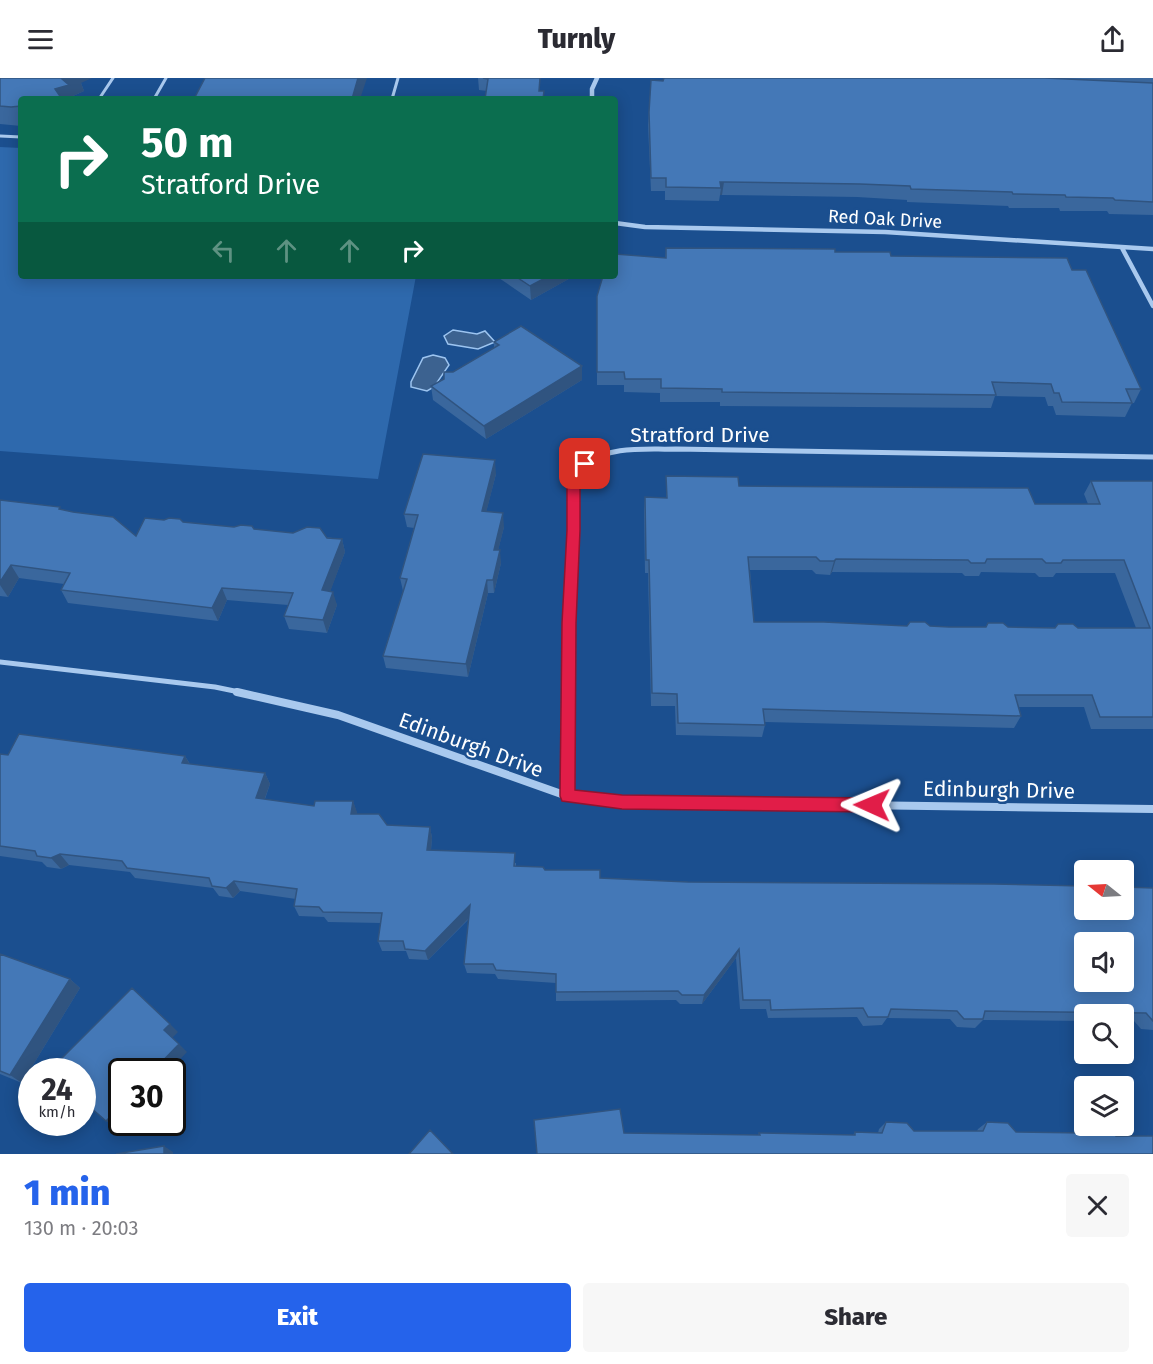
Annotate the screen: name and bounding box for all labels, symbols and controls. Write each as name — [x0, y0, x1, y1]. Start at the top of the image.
icon: menu — [24, 23, 57, 56]
text: Turnly — [538, 23, 615, 55]
icon: share — [1096, 23, 1129, 56]
text: 50 m — [141, 118, 234, 168]
icon: right — [42, 120, 120, 198]
text: Stratford Drive — [141, 169, 320, 201]
street label: Red Oak Drive — [827, 205, 943, 233]
icon: left — [207, 234, 240, 267]
icon: ahead — [270, 234, 303, 267]
icon: ahead — [333, 234, 366, 267]
icon: right — [396, 234, 429, 267]
street label: Stratford Drive — [630, 422, 770, 448]
pin — [559, 438, 610, 489]
icon: arrive — [568, 447, 601, 480]
street label: Edinburgh Drive — [395, 707, 547, 783]
position arrow — [840, 773, 904, 837]
street label: Edinburgh Drive — [923, 776, 1075, 804]
north arrow — [1074, 860, 1134, 920]
map controls — [1074, 860, 1134, 1136]
button: sound — [1074, 932, 1134, 992]
button: search — [1074, 1004, 1134, 1064]
speed limit sign: 30 — [108, 1058, 186, 1136]
text: 24 — [41, 1072, 73, 1108]
button: layers — [1074, 1076, 1134, 1136]
text: km/h — [38, 1103, 76, 1121]
text: 1 min — [24, 1171, 110, 1215]
button: close — [1066, 1174, 1129, 1237]
text: 130 m · 20:03 — [24, 1216, 138, 1240]
button: Exit — [24, 1283, 571, 1352]
button: Share — [583, 1283, 1129, 1352]

